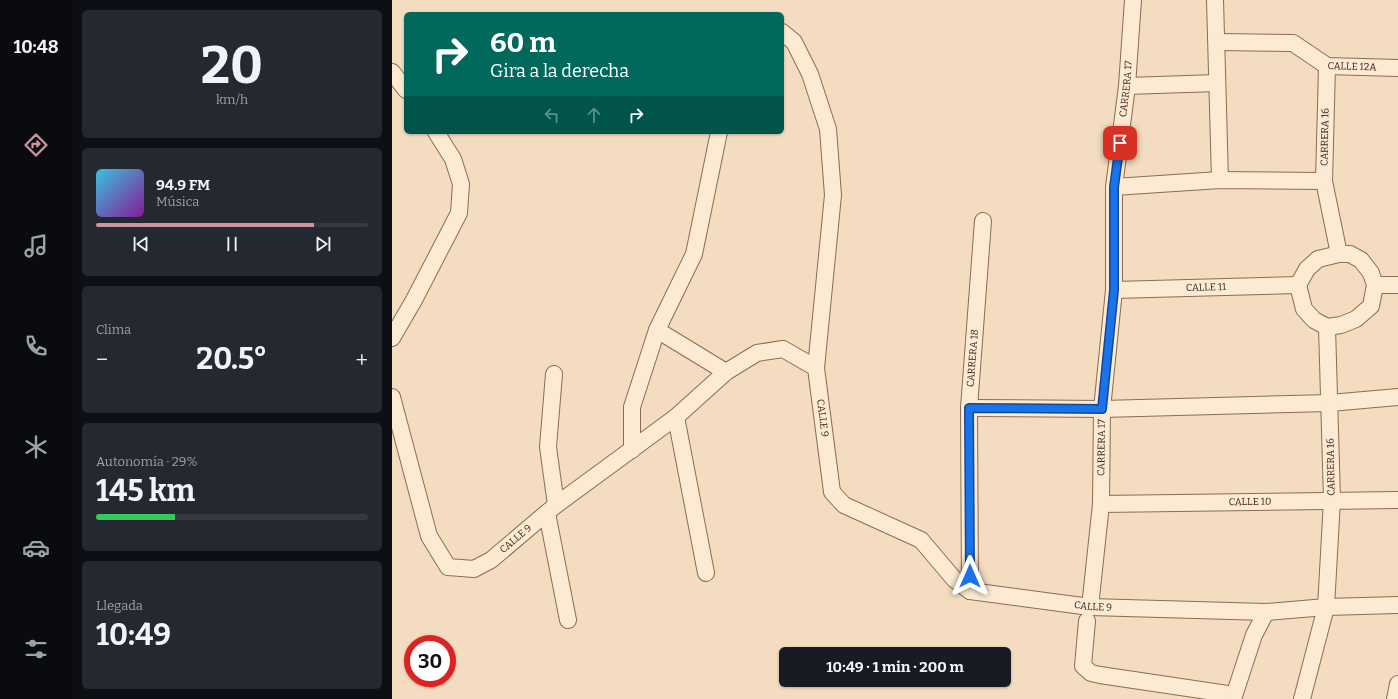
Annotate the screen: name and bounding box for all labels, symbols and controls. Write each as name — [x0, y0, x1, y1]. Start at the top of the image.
text: 60 m — [490, 26, 556, 59]
icon: right — [424, 28, 476, 80]
text: 20 — [201, 34, 263, 97]
text: 10:48 — [13, 36, 59, 58]
text: Gira a la derecha — [490, 60, 629, 82]
street label: CARRERA 17 — [1117, 60, 1135, 118]
street label: CALLE 12A — [1327, 60, 1377, 73]
text: km/h — [216, 92, 248, 107]
icon: left — [541, 104, 563, 126]
icon: ahead — [583, 104, 605, 126]
icon: right — [625, 104, 647, 126]
street label: CARRERA 16 — [1318, 108, 1332, 166]
pin — [1103, 126, 1137, 160]
icon: directions — [22, 131, 50, 159]
icon: arrive — [1109, 132, 1131, 154]
text: 94.9 FM — [156, 176, 210, 194]
text: Música — [156, 194, 199, 209]
icon: music — [22, 232, 50, 260]
icon: previous — [130, 233, 152, 255]
icon: pause — [221, 233, 243, 255]
icon: next — [312, 233, 334, 255]
street label: CALLE 11 — [1186, 281, 1226, 294]
text: Clima — [96, 322, 131, 337]
street label: CARRERA 18 — [965, 329, 981, 387]
icon: phone — [22, 332, 50, 360]
text: 20.5° — [196, 341, 267, 377]
text: − — [96, 346, 108, 373]
text: + — [355, 346, 368, 373]
street label: CALLE 9 — [814, 398, 831, 438]
street label: CARRERA 17 — [1095, 419, 1108, 476]
icon: climate — [22, 433, 50, 461]
street label: CARRERA 16 — [1324, 438, 1338, 496]
text: Autonomía · 29% — [96, 454, 197, 469]
text: 145 km — [96, 473, 195, 509]
street label: CALLE 10 — [1229, 496, 1271, 508]
street label: CALLE 9 — [497, 522, 534, 556]
icon: car — [22, 534, 50, 562]
position arrow — [949, 555, 991, 597]
text: Llegada — [96, 598, 143, 613]
street label: CALLE 9 — [1073, 599, 1112, 614]
text: 10:49 — [96, 617, 171, 653]
icon: filters — [22, 635, 50, 663]
speed limit sign: 30 — [404, 635, 456, 687]
text: 10:49 · 1 min · 200 m — [826, 658, 964, 676]

